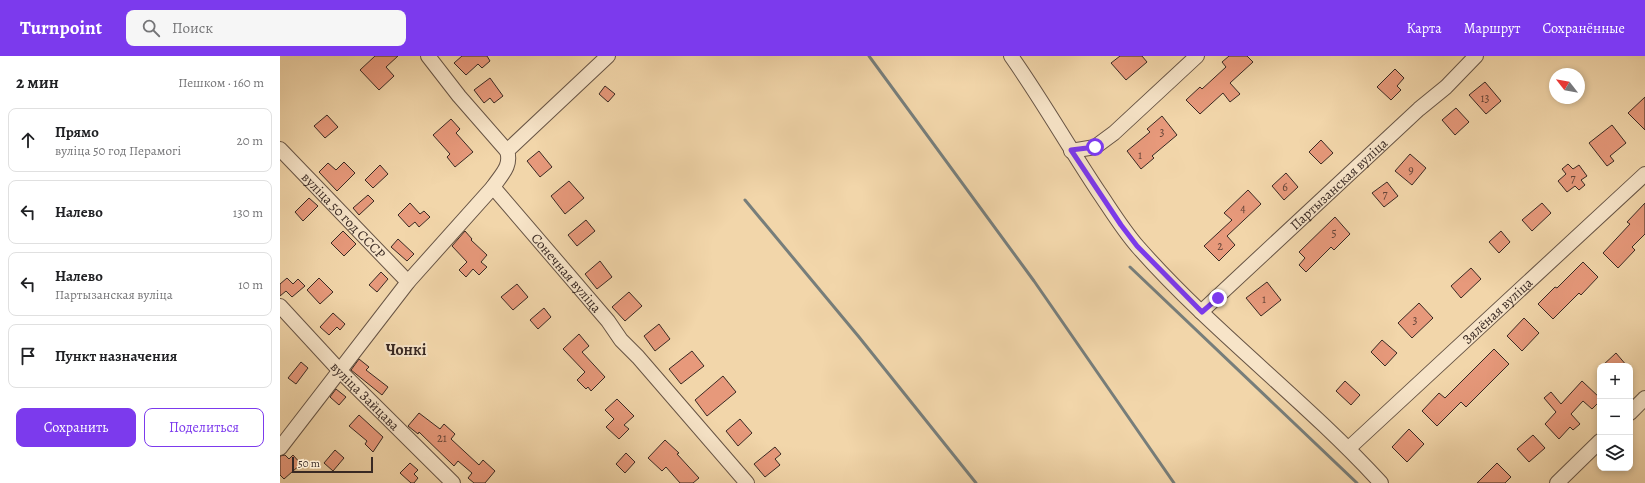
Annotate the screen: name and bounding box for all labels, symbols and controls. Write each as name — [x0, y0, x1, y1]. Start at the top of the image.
search box — [126, 10, 406, 46]
text: Turnpoint — [20, 15, 102, 41]
icon: search — [140, 17, 162, 39]
text: Поиск — [172, 18, 213, 38]
text: Карта — [1407, 19, 1442, 38]
text: Маршрут — [1464, 19, 1520, 38]
text: Сохранённые — [1542, 19, 1625, 38]
north arrow — [1549, 68, 1585, 104]
text: 2 мин — [16, 71, 59, 94]
text: Пешком · 160 m — [178, 74, 264, 91]
house number: 13 — [1480, 90, 1490, 106]
text: Прямо — [55, 122, 99, 142]
house number: 3 — [1160, 124, 1165, 140]
icon: ahead — [17, 129, 39, 151]
text: 20 m — [237, 132, 263, 149]
street label: Партызанская вуліца — [1286, 133, 1392, 234]
route start — [1086, 138, 1104, 156]
text: вуліца 50 год Перамогі — [55, 142, 181, 159]
house number: 1 — [1138, 147, 1142, 163]
house number: 9 — [1408, 162, 1414, 178]
street label: вуліца 50 год СССР — [298, 168, 390, 263]
house number: 7 — [1570, 170, 1576, 186]
house number: 6 — [1282, 179, 1288, 195]
house number: 7 — [1382, 186, 1388, 202]
house number: 4 — [1240, 200, 1246, 216]
icon: left — [17, 201, 39, 223]
text: Налево — [55, 202, 103, 222]
text: 130 m — [233, 204, 263, 221]
house number: 5 — [1331, 225, 1337, 241]
street label: Сонечная вуліца — [527, 229, 606, 317]
house number: 2 — [1217, 238, 1223, 254]
text: Налево — [55, 266, 103, 286]
icon: left — [17, 273, 39, 295]
street label: Зялёная вуліца — [1458, 273, 1537, 348]
text: 10 m — [238, 276, 263, 293]
text: Партызанская вуліца — [55, 286, 173, 303]
route end — [1209, 289, 1227, 307]
house number: 1 — [1262, 291, 1266, 307]
house number: 3 — [1413, 312, 1418, 328]
district label: Чонкі — [386, 339, 427, 361]
icon: arrive — [17, 345, 39, 367]
text: Пункт назначения — [55, 346, 177, 366]
street label: вуліца Зайцава — [326, 357, 404, 435]
map controls — [1597, 363, 1633, 471]
button: + — [1597, 363, 1633, 399]
button: − — [1597, 399, 1633, 435]
button: Сохранить — [16, 408, 136, 447]
button: Поделиться — [144, 408, 264, 447]
house number: 21 — [437, 430, 447, 446]
button: layers — [1597, 435, 1633, 471]
scale bar — [292, 455, 373, 474]
text: 50 m — [298, 456, 320, 471]

